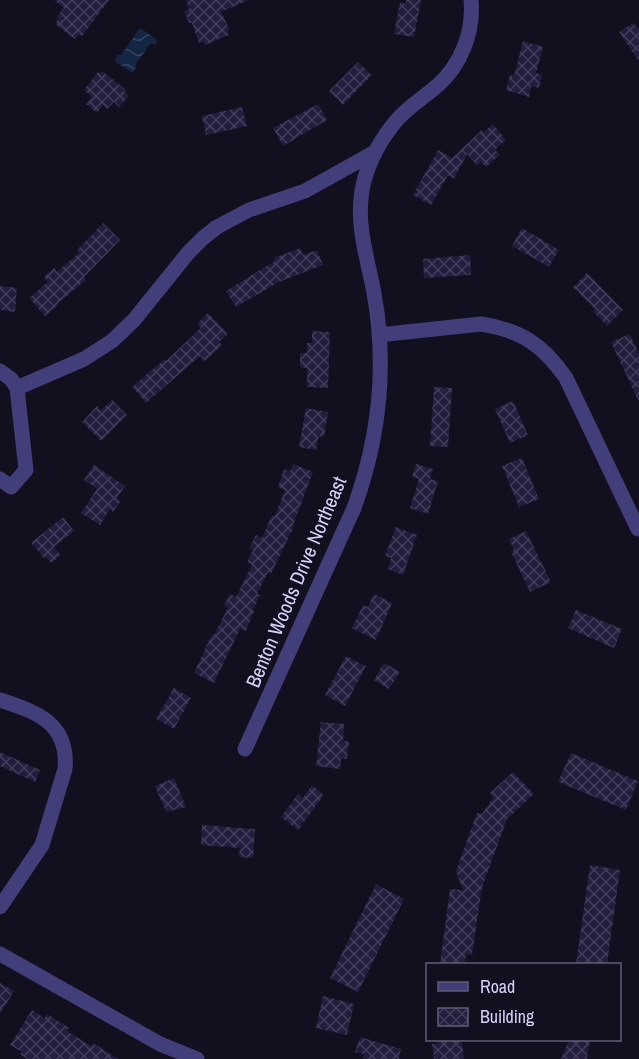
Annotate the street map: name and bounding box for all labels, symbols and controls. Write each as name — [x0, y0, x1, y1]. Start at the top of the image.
street label: Benton Woods Drive Northeast — [239, 472, 352, 691]
legend — [426, 963, 621, 1041]
text: Road — [480, 974, 515, 999]
text: Building — [480, 1004, 535, 1029]

